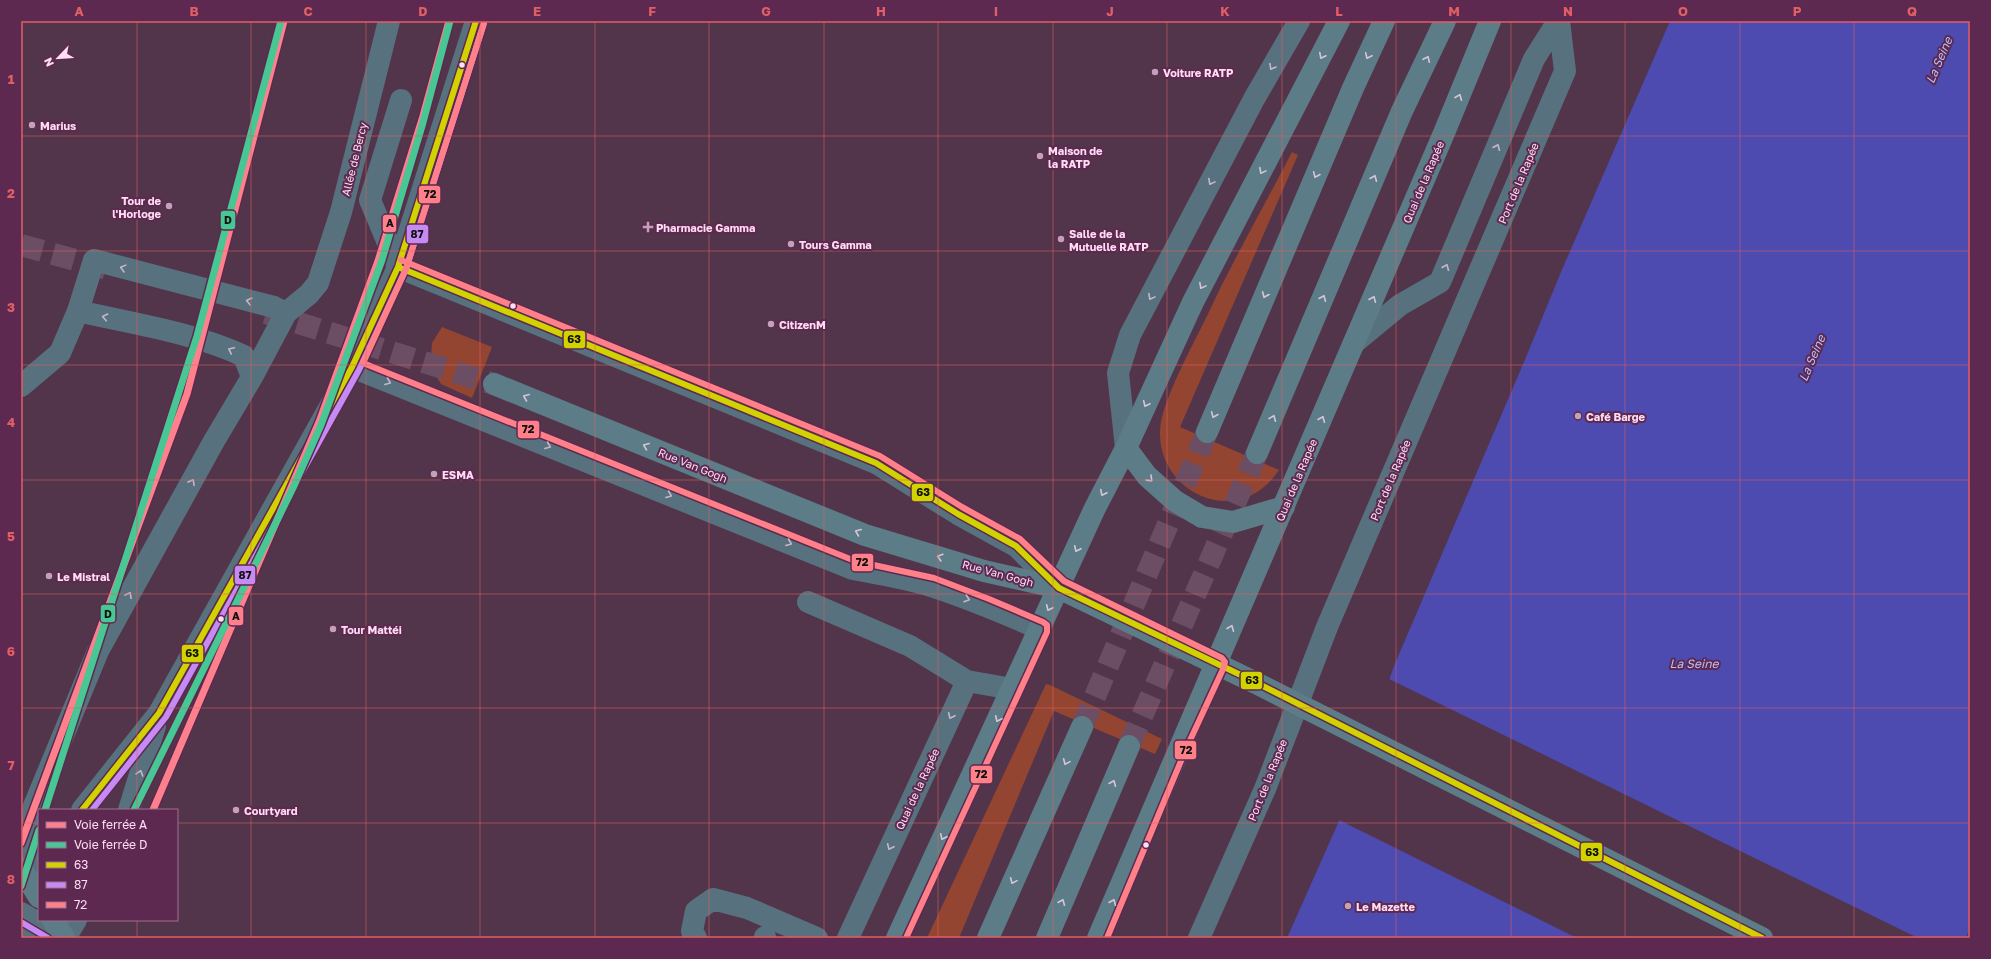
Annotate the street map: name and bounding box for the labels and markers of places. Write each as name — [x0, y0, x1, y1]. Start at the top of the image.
unlabelled marker — [457, 60, 467, 70]
place label: Voiture RATP — [1163, 66, 1234, 79]
marker: Voiture RATP — [1150, 67, 1160, 77]
place label: Marius — [40, 119, 76, 132]
marker: Marius — [27, 120, 37, 130]
place label: Maison de la RATP — [1048, 144, 1103, 170]
marker: Maison de la RATP — [1035, 151, 1045, 161]
place label: Tour de l'Horloge — [112, 194, 161, 220]
marker: Tour de l'Horloge — [164, 201, 174, 211]
place label: Pharmacie Gamma — [656, 221, 755, 234]
marker: Pharmacie Gamma — [643, 222, 653, 232]
place label: Salle de la Mutuelle RATP — [1069, 227, 1149, 253]
marker: Salle de la Mutuelle RATP — [1056, 234, 1066, 244]
place label: Tours Gamma — [799, 238, 872, 251]
marker: Tours Gamma — [786, 239, 796, 249]
unlabelled marker — [508, 301, 518, 311]
place label: CitizenM — [779, 318, 826, 331]
marker: CitizenM — [766, 319, 776, 329]
place label: Café Barge — [1586, 410, 1645, 423]
marker: Café Barge — [1573, 411, 1583, 421]
place label: ESMA — [442, 468, 474, 481]
marker: ESMA — [429, 469, 439, 479]
place label: Le Mistral — [57, 570, 110, 583]
marker: Le Mistral — [44, 571, 54, 581]
unlabelled marker — [216, 614, 226, 624]
place label: Tour Mattéi — [341, 623, 402, 636]
marker: Tour Mattéi — [328, 624, 338, 634]
place label: Courtyard — [244, 804, 298, 817]
marker: Courtyard — [231, 805, 241, 815]
unlabelled marker — [1141, 840, 1151, 850]
place label: Le Mazette — [1356, 900, 1415, 913]
marker: Le Mazette — [1343, 901, 1353, 911]

